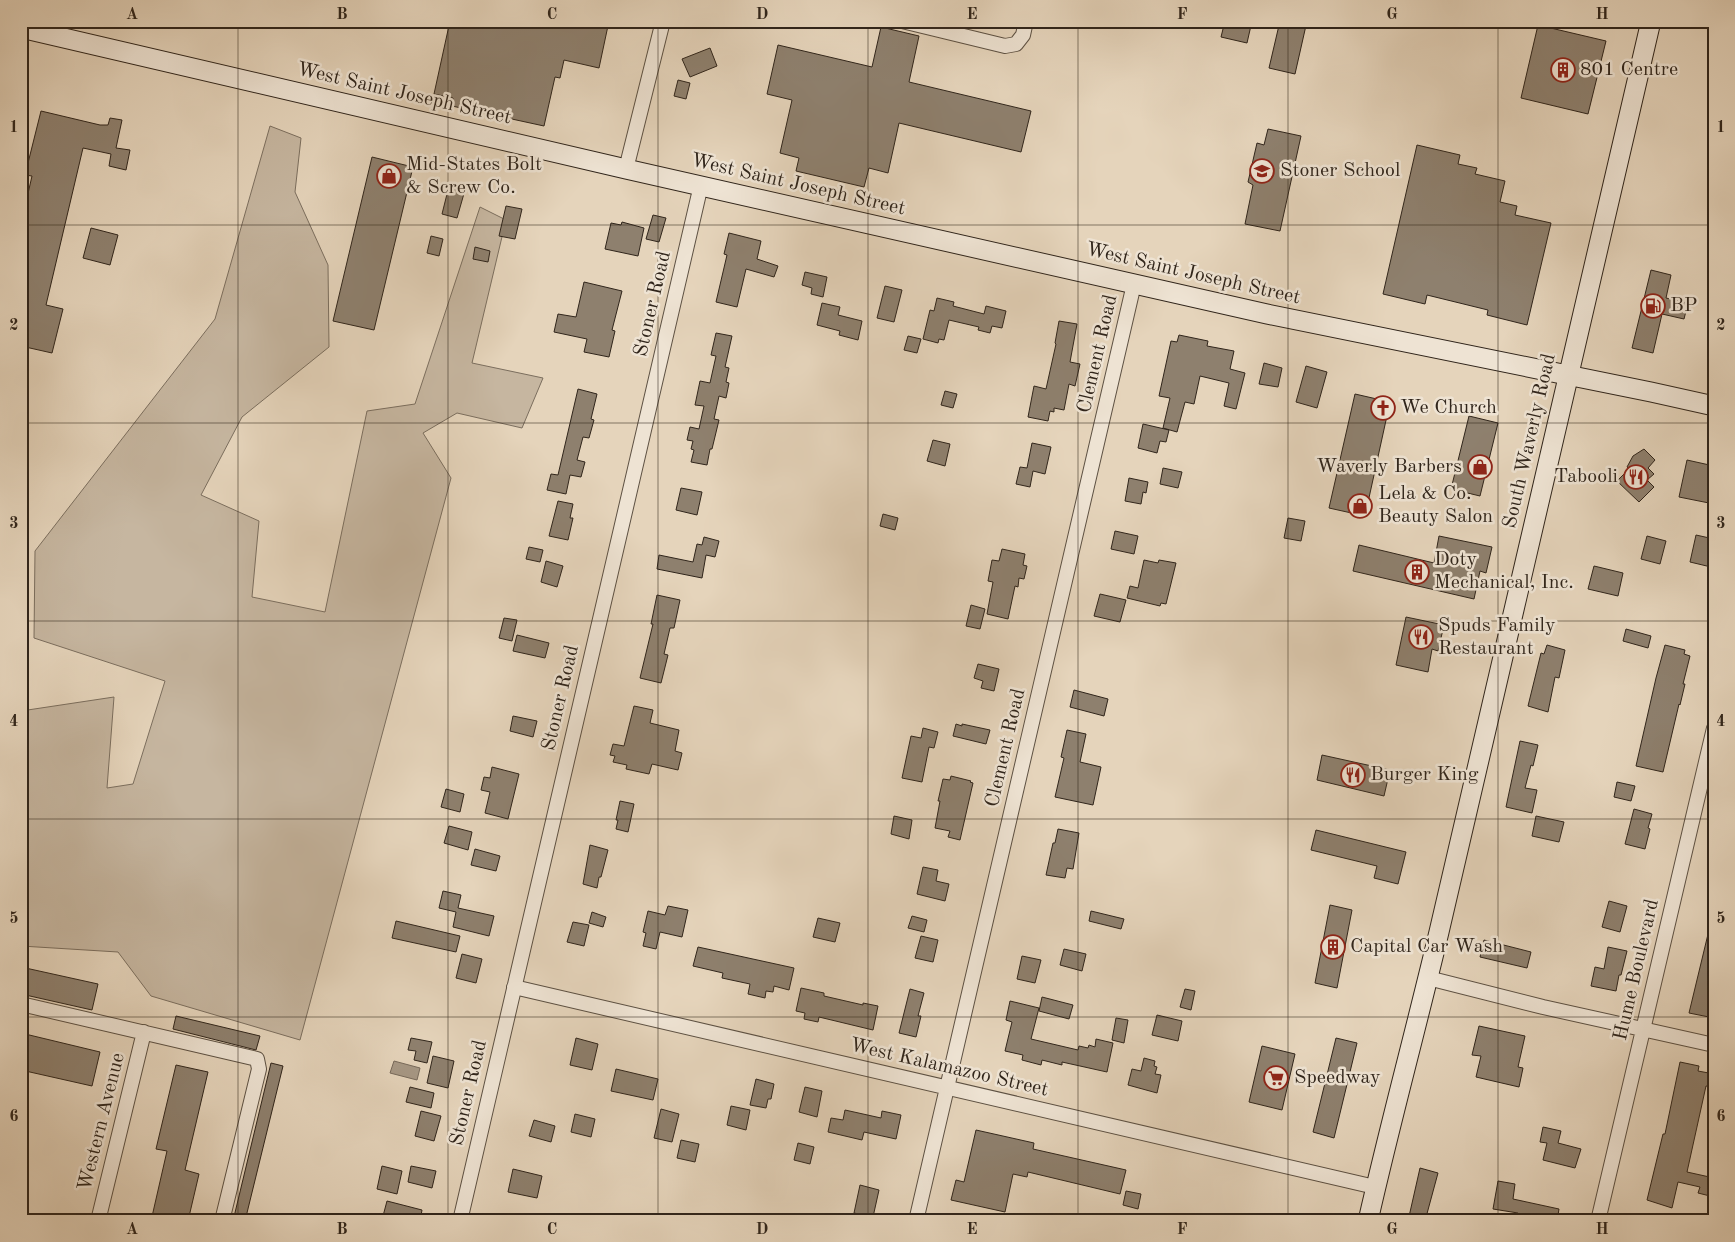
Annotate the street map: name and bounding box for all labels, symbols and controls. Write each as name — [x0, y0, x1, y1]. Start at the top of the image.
text: A — [126, 7, 138, 23]
text: B — [336, 7, 348, 23]
text: C — [547, 7, 557, 23]
text: D — [756, 7, 768, 23]
text: E — [966, 7, 978, 23]
text: F — [1177, 7, 1188, 23]
text: G — [1386, 7, 1398, 23]
text: H — [1595, 7, 1609, 23]
building icon: 801 Centre — [1550, 57, 1576, 83]
street label: West Saint Joseph Street — [295, 60, 513, 128]
place label: 801 Centre — [1580, 60, 1678, 80]
text: 1 — [9, 120, 19, 136]
text: 1 — [1716, 120, 1726, 136]
street label: West Saint Joseph Street — [689, 151, 907, 219]
place label: Mid-States Bolt & Screw Co. — [406, 155, 542, 198]
school or university icon: Stoner School — [1249, 158, 1275, 184]
place label: Stoner School — [1280, 161, 1400, 181]
shop icon: Mid-States Bolt & Screw Co. — [376, 163, 402, 189]
street label: West Saint Joseph Street — [1084, 240, 1302, 308]
street label: Stoner Road — [631, 249, 675, 359]
street label: Clement Road — [1075, 293, 1121, 415]
fuel station icon: BP — [1640, 293, 1666, 319]
place label: BP — [1670, 296, 1697, 316]
text: 2 — [9, 318, 19, 334]
text: 2 — [1716, 318, 1726, 334]
street label: South Waverly Road — [1500, 352, 1560, 530]
church icon: We Church — [1370, 395, 1396, 421]
place label: We Church — [1400, 398, 1497, 418]
shop icon: Waverly Barbers — [1467, 454, 1493, 480]
place label: Waverly Barbers — [1316, 457, 1462, 477]
restaurant icon: Tabooli — [1623, 464, 1649, 490]
place label: Tabooli — [1554, 467, 1618, 487]
place label: Lela & Co. Beauty Salon — [1378, 484, 1493, 527]
shop icon: Lela & Co. Beauty Salon — [1347, 493, 1373, 519]
text: 3 — [9, 516, 19, 532]
text: 3 — [1716, 516, 1726, 532]
place label: Doty Mechanical, Inc. — [1434, 550, 1574, 593]
building icon: Doty Mechanical, Inc. — [1404, 559, 1430, 585]
place label: Spuds Family Restaurant — [1438, 616, 1556, 659]
restaurant icon: Spuds Family Restaurant — [1408, 624, 1434, 650]
street label: Stoner Road — [539, 643, 583, 753]
street label: Clement Road — [983, 687, 1029, 809]
text: 4 — [9, 714, 19, 730]
text: 4 — [1716, 714, 1726, 730]
restaurant icon: Burger King — [1340, 762, 1366, 788]
place label: Burger King — [1370, 765, 1479, 785]
street label: Hume Boulevard — [1611, 897, 1663, 1043]
text: 5 — [9, 911, 19, 927]
text: 5 — [1716, 911, 1726, 927]
building icon: Capital Car Wash — [1320, 934, 1346, 960]
place label: Capital Car Wash — [1350, 937, 1503, 957]
street label: West Kalamazoo Street — [848, 1035, 1050, 1101]
street label: Stoner Road — [447, 1038, 491, 1148]
street label: Western Avenue — [75, 1051, 129, 1193]
supermarket icon: Speedway — [1263, 1065, 1289, 1091]
place label: Speedway — [1294, 1068, 1381, 1088]
text: 6 — [9, 1109, 19, 1125]
text: 6 — [1716, 1109, 1726, 1125]
text: A — [126, 1222, 138, 1238]
text: B — [336, 1222, 348, 1238]
text: C — [547, 1222, 557, 1238]
text: D — [756, 1222, 768, 1238]
text: E — [966, 1222, 978, 1238]
text: F — [1177, 1222, 1188, 1238]
text: G — [1386, 1222, 1398, 1238]
text: H — [1595, 1222, 1609, 1238]

